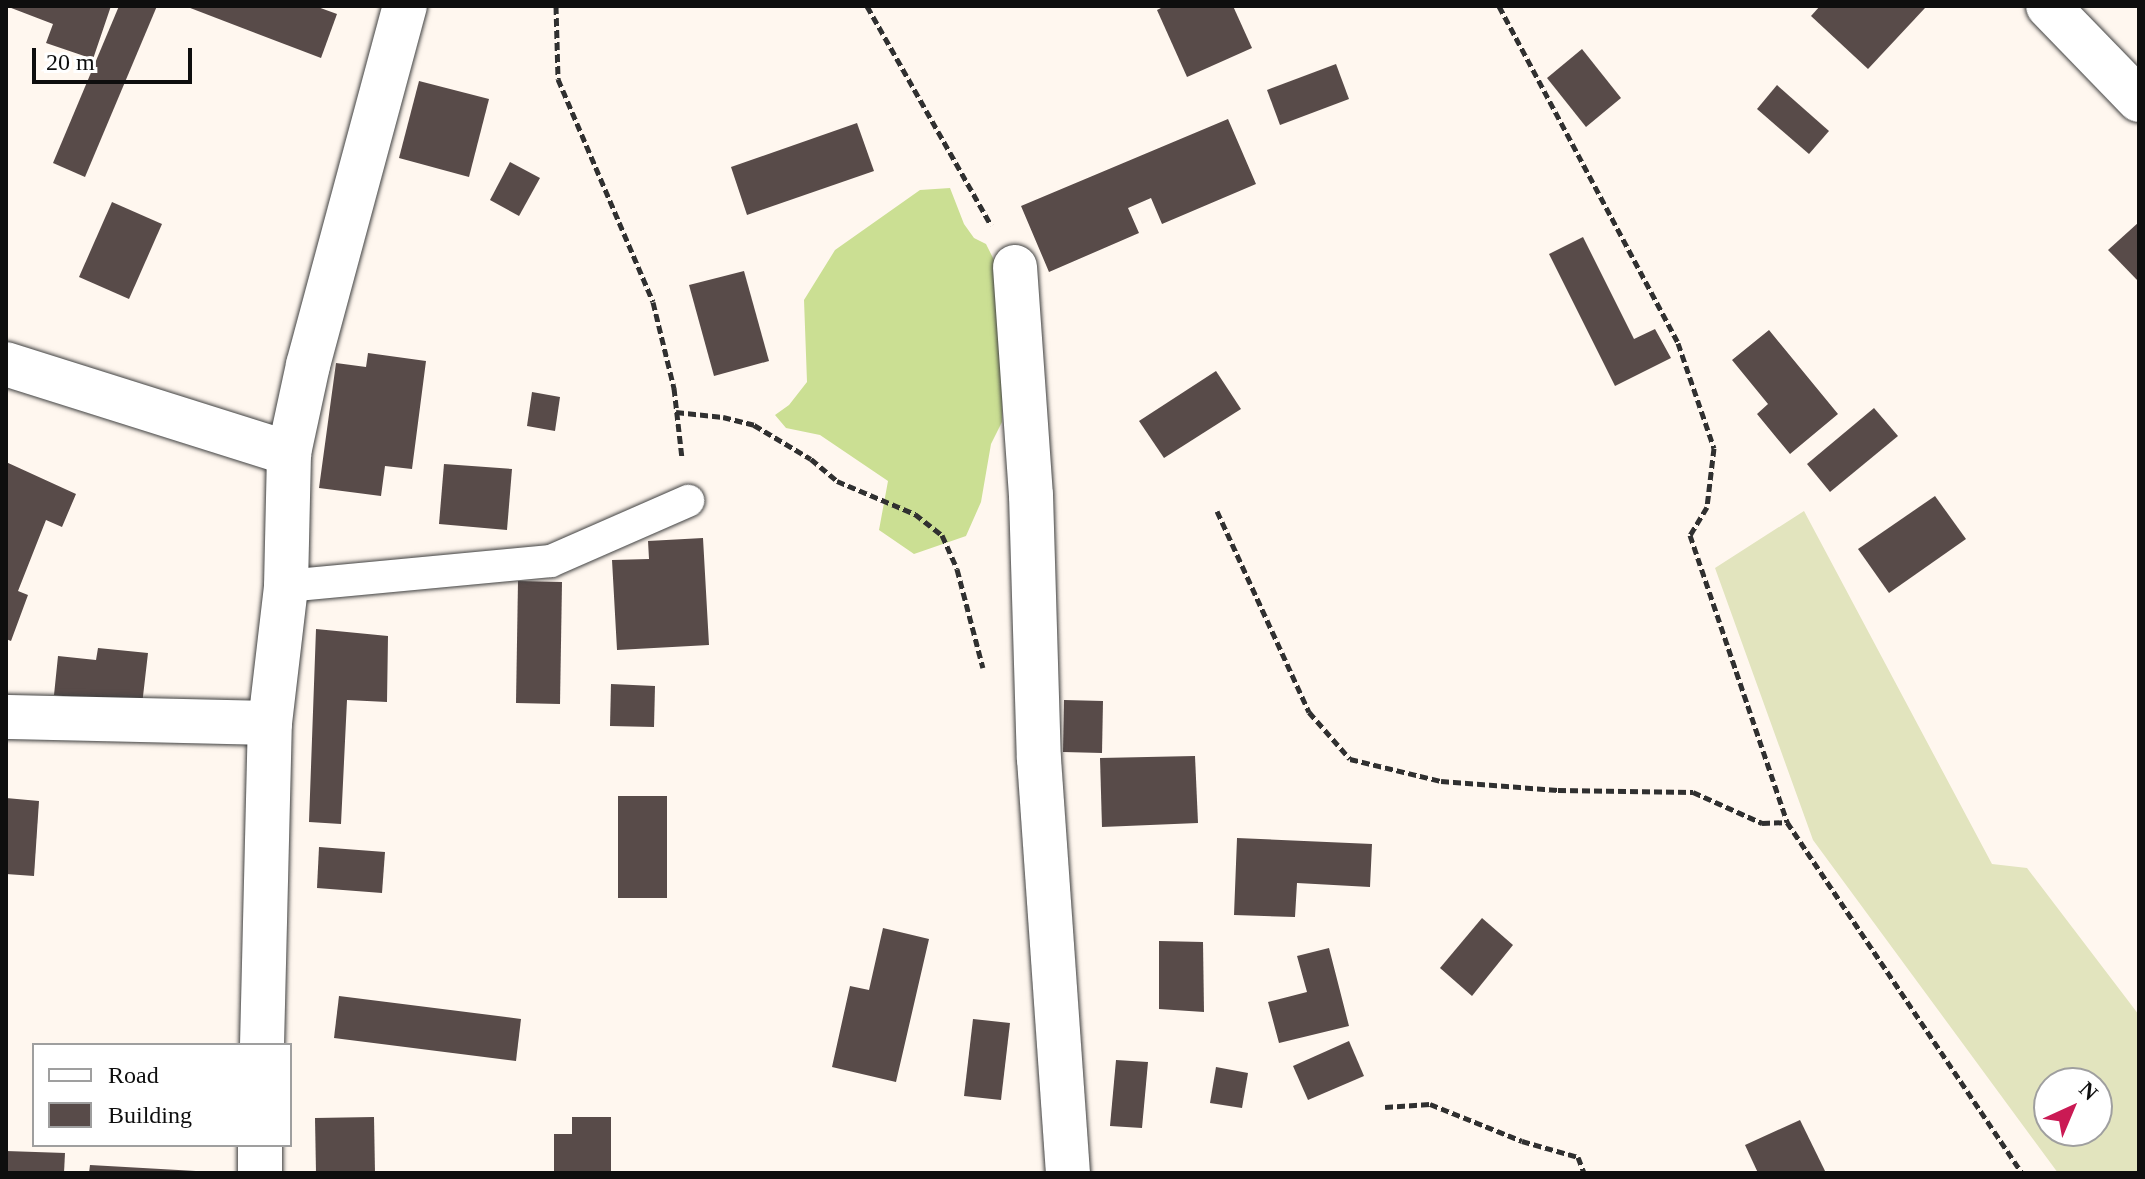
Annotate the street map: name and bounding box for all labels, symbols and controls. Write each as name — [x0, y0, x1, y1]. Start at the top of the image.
scale bar — [36, 32, 196, 82]
text: 20 m — [46, 49, 95, 75]
legend — [32, 1043, 292, 1147]
text: Road — [108, 1062, 159, 1088]
north arrow — [2033, 1067, 2113, 1147]
text: N — [2074, 1076, 2103, 1105]
text: Building — [108, 1102, 192, 1128]

